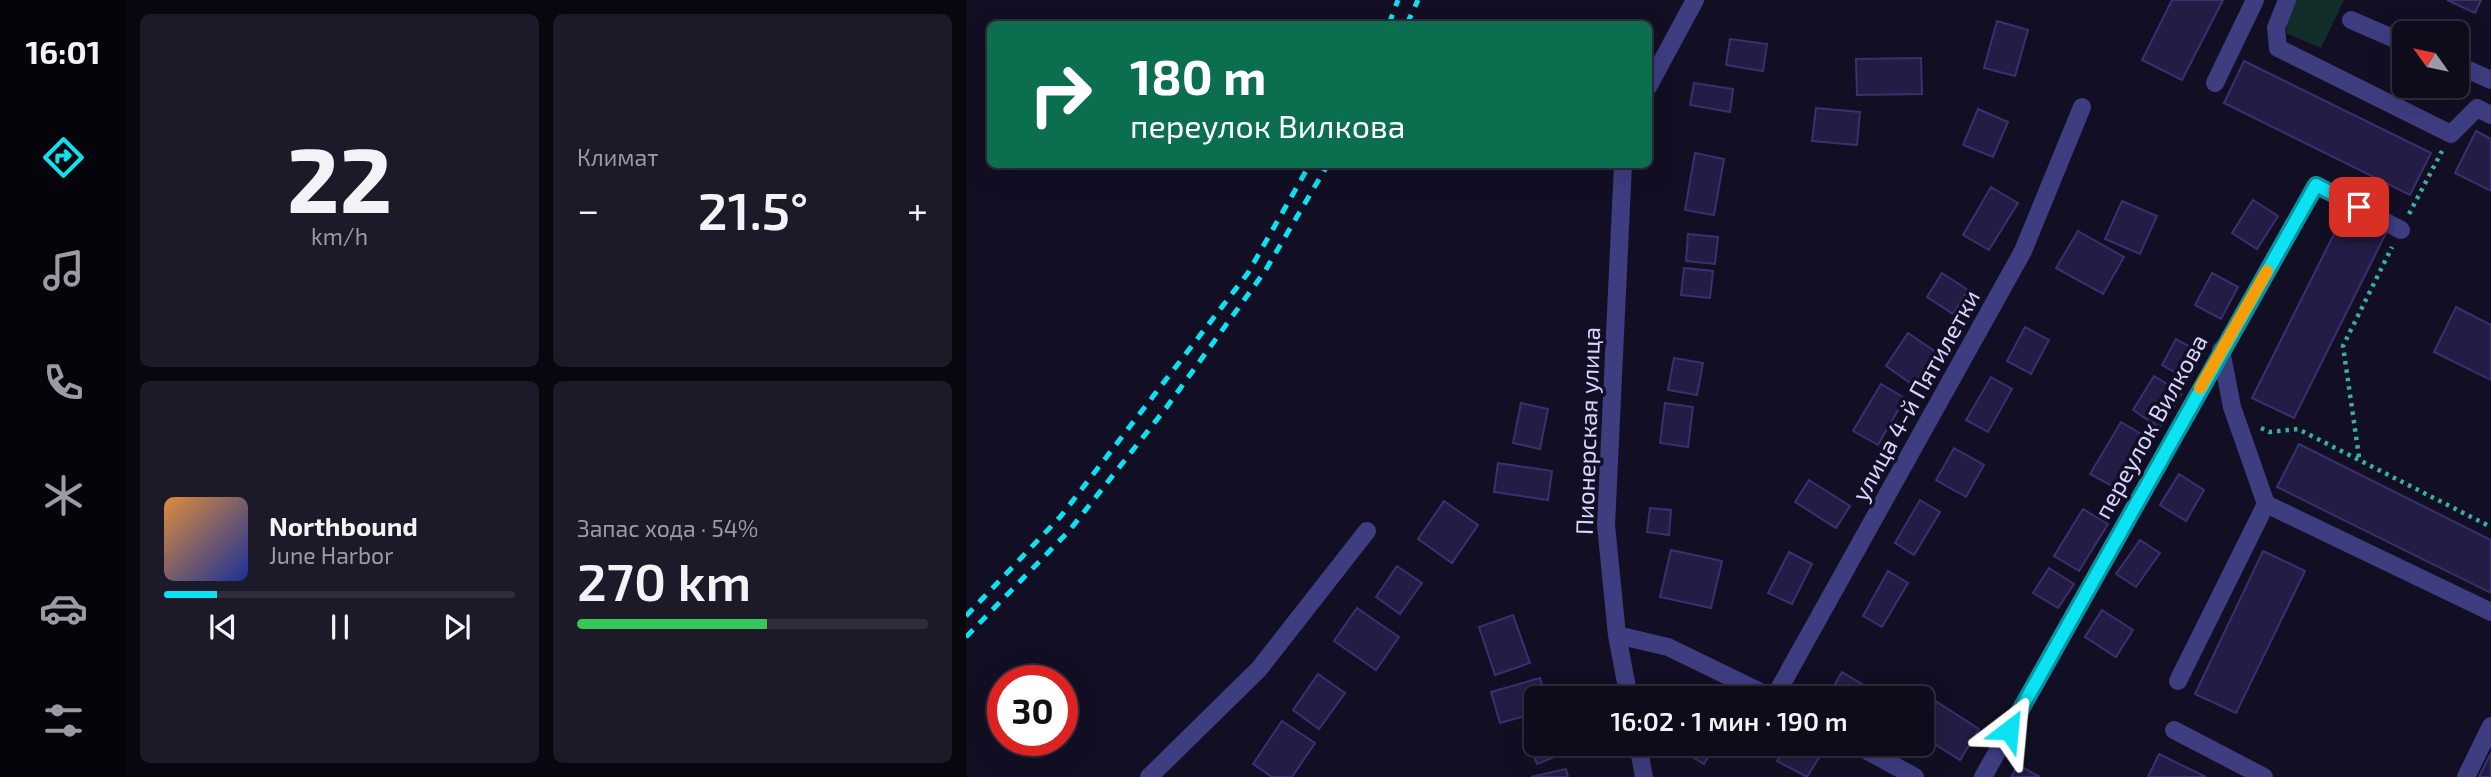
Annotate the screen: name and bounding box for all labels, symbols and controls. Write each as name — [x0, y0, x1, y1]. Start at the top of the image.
north arrow — [2392, 21, 2469, 98]
map controls — [2392, 21, 2469, 98]
text: 16:01 — [26, 32, 100, 70]
text: 180 m — [1130, 46, 1266, 105]
icon: right — [1015, 49, 1106, 140]
text: переулок Вилкова — [1130, 106, 1405, 144]
text: 22 — [287, 122, 392, 231]
icon: directions — [39, 133, 88, 182]
text: Климат — [577, 143, 658, 171]
pin — [2329, 177, 2389, 237]
text: 21.5° — [698, 178, 808, 240]
text: − — [577, 186, 599, 232]
text: + — [907, 186, 928, 232]
icon: arrive — [2340, 188, 2378, 226]
text: km/h — [311, 222, 368, 250]
icon: music — [39, 246, 88, 295]
street label: улица 4-й Пятилетки — [1845, 284, 1986, 506]
street label: Пионерская улица — [1569, 327, 1606, 536]
street label: переулок Вилкова — [2087, 329, 2214, 524]
icon: phone — [39, 358, 88, 407]
icon: climate — [39, 471, 88, 520]
text: Northbound — [269, 510, 418, 541]
text: Запас хода · 54% — [577, 514, 758, 542]
text: June Harbor — [269, 541, 393, 569]
text: 270 km — [577, 549, 751, 611]
icon: car — [39, 584, 88, 633]
icon: previous — [204, 608, 242, 646]
icon: pause — [321, 608, 359, 646]
icon: next — [438, 608, 476, 646]
speed limit sign: 30 — [987, 665, 1078, 756]
position arrow — [1972, 693, 2046, 767]
icon: filters — [39, 696, 88, 745]
text: 16:02 · 1 мин · 190 m — [1610, 705, 1848, 736]

